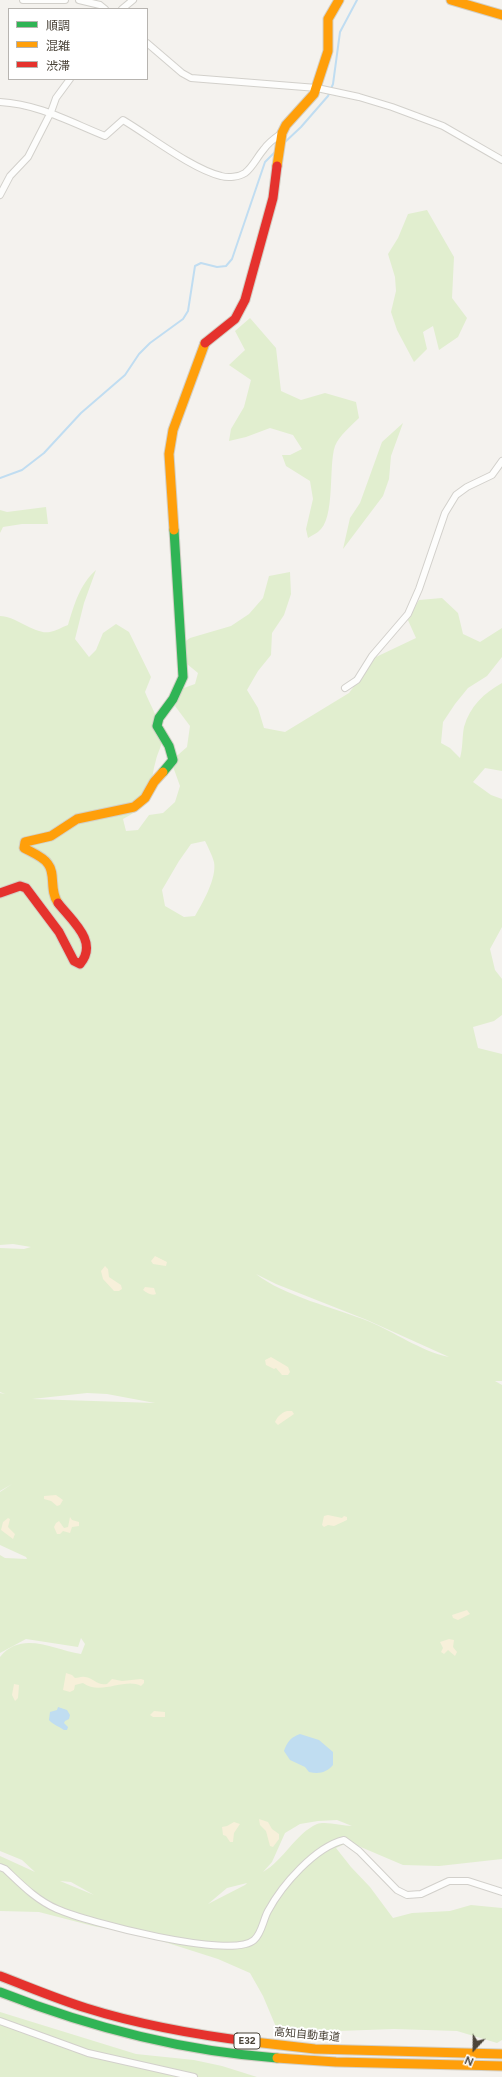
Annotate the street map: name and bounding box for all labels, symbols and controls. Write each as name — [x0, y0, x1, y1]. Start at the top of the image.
legend — [8, 8, 148, 80]
text: 順調 — [46, 19, 70, 33]
text: 混雑 — [46, 39, 70, 53]
text: 渋滞 — [46, 59, 70, 73]
street label: 高知自動車道 — [274, 2026, 340, 2044]
north arrow — [454, 2029, 494, 2069]
road number: E32 — [234, 2033, 260, 2049]
text: N — [463, 2053, 476, 2068]

